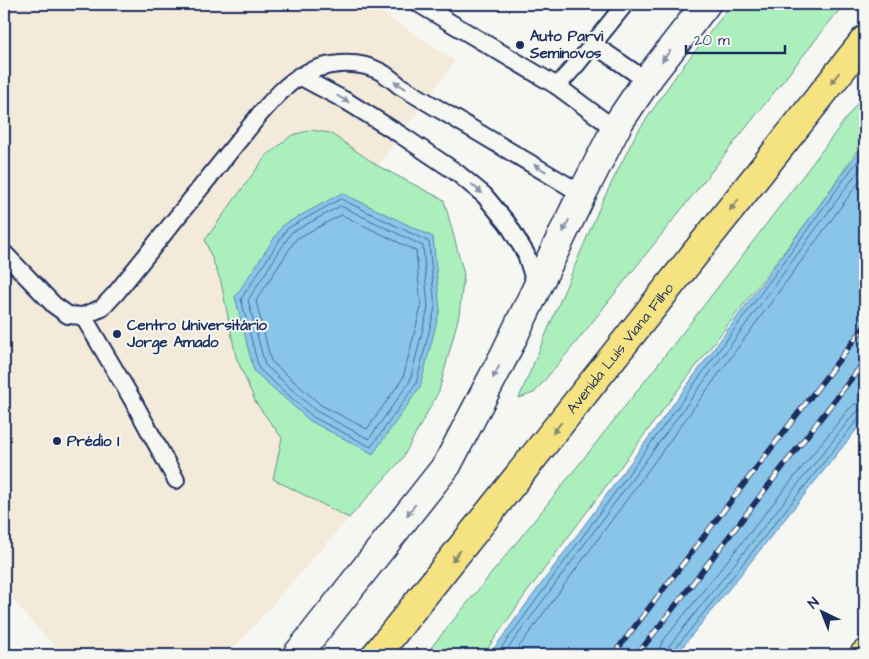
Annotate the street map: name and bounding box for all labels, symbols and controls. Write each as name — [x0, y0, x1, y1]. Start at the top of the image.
scale bar — [686, 22, 785, 54]
place label: Auto Parvi Seminovos — [529, 26, 604, 64]
text: 20 m — [694, 30, 730, 51]
marker: Auto Parvi Seminovos — [514, 39, 526, 51]
one-way arrow — [661, 49, 671, 63]
one-way arrow — [829, 71, 840, 84]
one-way arrow — [394, 80, 407, 90]
one-way arrow — [335, 95, 350, 103]
one-way arrow — [533, 164, 546, 173]
one-way arrow — [471, 184, 484, 195]
one-way arrow — [728, 198, 739, 211]
one-way arrow — [562, 219, 570, 233]
street label: Avenida Luís Viana Filho — [561, 278, 679, 418]
place label: Centro Universitário Jorge Amado — [126, 315, 267, 355]
marker: Centro Universitário Jorge Amado — [111, 328, 123, 340]
one-way arrow — [492, 365, 500, 380]
one-way arrow — [551, 421, 562, 434]
place label: Prédio I — [67, 431, 120, 452]
marker: Prédio I — [51, 435, 63, 447]
one-way arrow — [406, 504, 416, 517]
one-way arrow — [450, 549, 461, 562]
north arrow — [796, 586, 846, 636]
text: N — [804, 593, 824, 614]

